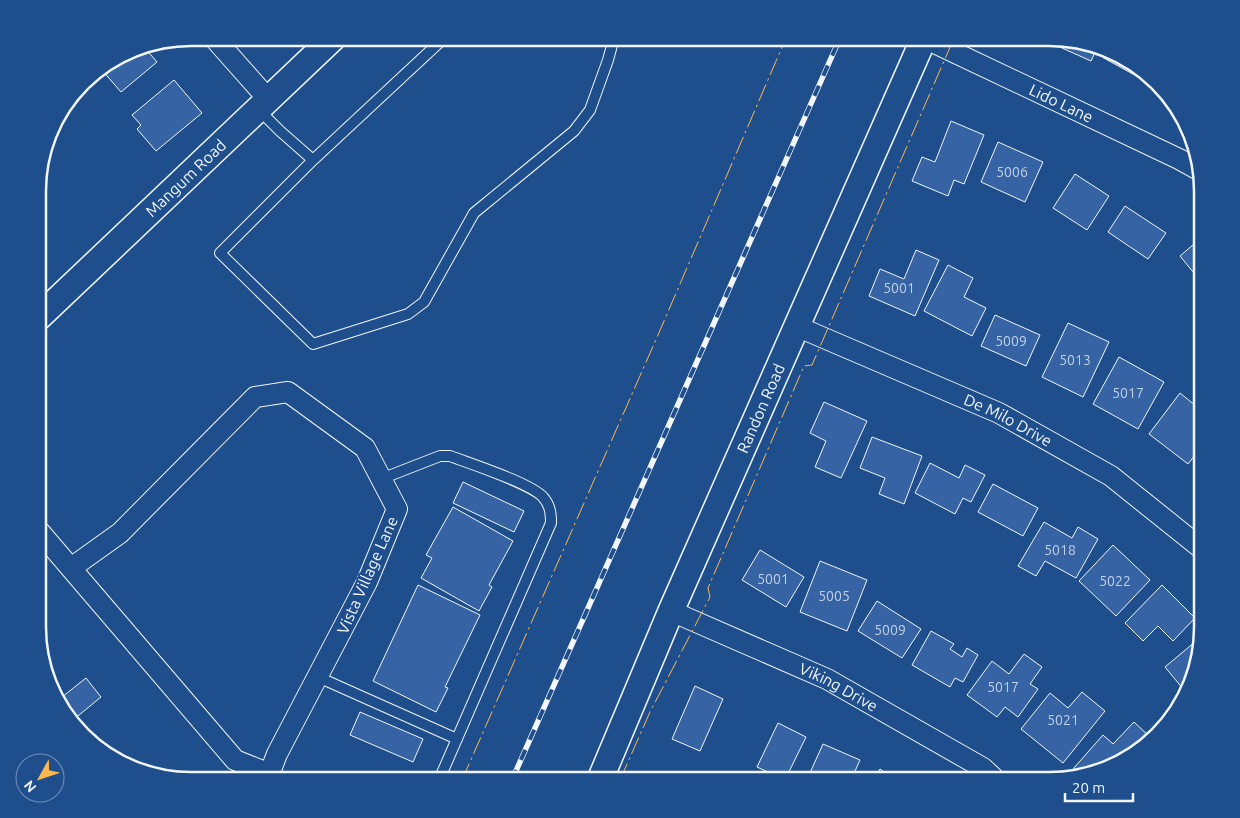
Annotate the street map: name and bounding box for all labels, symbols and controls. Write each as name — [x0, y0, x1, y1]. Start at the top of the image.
street label: Lido Lane — [1026, 80, 1096, 126]
street label: Mangum Road — [142, 136, 229, 220]
house number: 5006 — [996, 164, 1028, 180]
house number: 5001 — [883, 280, 915, 296]
house number: 5009 — [995, 333, 1027, 349]
house number: 5013 — [1059, 352, 1091, 368]
street label: Randon Road — [733, 361, 788, 456]
house number: 5017 — [1112, 385, 1144, 401]
street label: De Milo Drive — [961, 390, 1055, 450]
street label: Vista Village Lane — [333, 513, 401, 637]
house number: 5018 — [1044, 542, 1076, 558]
house number: 5001 — [757, 571, 789, 587]
house number: 5022 — [1099, 573, 1131, 589]
house number: 5005 — [818, 588, 850, 604]
house number: 5009 — [874, 622, 906, 638]
street label: Viking Drive — [796, 659, 881, 715]
house number: 5017 — [987, 679, 1019, 695]
house number: 5021 — [1047, 712, 1079, 728]
north arrow — [15, 753, 65, 803]
scale bar — [1065, 770, 1132, 802]
text: N — [21, 777, 40, 796]
text: 20 m — [1072, 779, 1105, 796]

